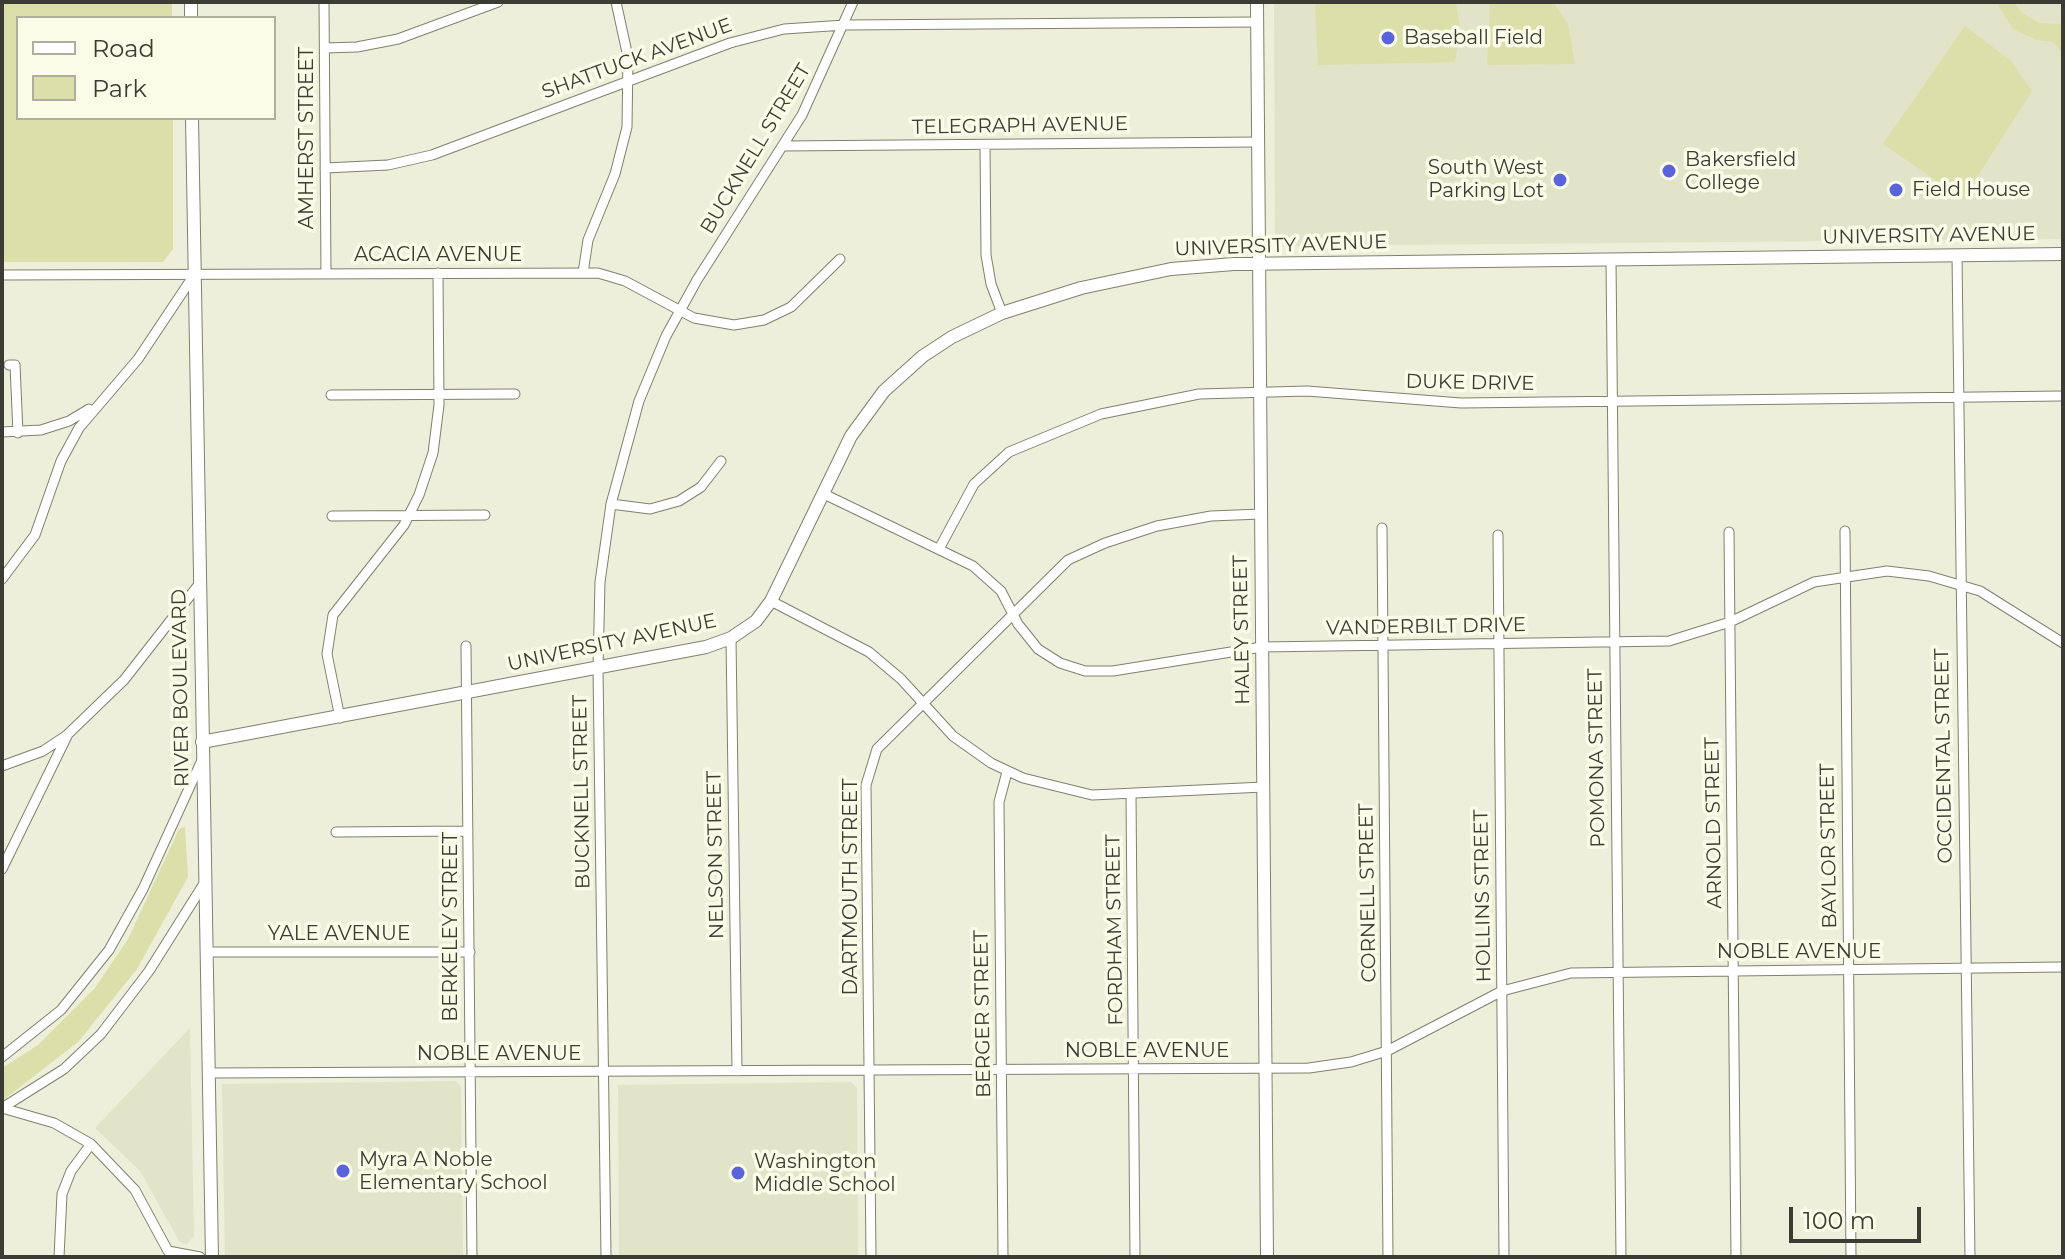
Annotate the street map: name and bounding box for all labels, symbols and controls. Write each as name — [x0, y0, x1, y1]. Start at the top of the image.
street label: SHATTUCK AVENUE — [539, 13, 735, 105]
legend — [16, 16, 276, 120]
place label: Baseball Field — [1404, 26, 1543, 50]
marker: Baseball Field — [1379, 29, 1397, 47]
text: Road — [92, 34, 155, 63]
street label: AMHERST STREET — [295, 47, 319, 229]
street label: BUCKNELL STREET — [696, 60, 816, 238]
text: Park — [92, 74, 147, 103]
street label: TELEGRAPH AVENUE — [912, 112, 1128, 140]
place label: Bakersfield College — [1685, 148, 1796, 195]
place label: South West Parking Lot — [1428, 156, 1544, 203]
marker: Bakersfield College — [1660, 162, 1678, 180]
marker: South West Parking Lot — [1551, 171, 1569, 189]
place label: Field House — [1912, 178, 2030, 202]
marker: Field House — [1887, 181, 1905, 199]
street label: UNIVERSITY AVENUE — [1822, 222, 2036, 250]
street label: UNIVERSITY AVENUE — [1174, 230, 1388, 262]
street label: ACACIA AVENUE — [354, 243, 522, 267]
street label: DUKE DRIVE — [1405, 370, 1535, 396]
street label: HALEY STREET — [1229, 555, 1255, 705]
street label: RIVER BOULEVARD — [167, 589, 195, 787]
street label: UNIVERSITY AVENUE — [505, 609, 719, 677]
street label: VANDERBILT DRIVE — [1326, 613, 1526, 641]
street label: OCCIDENTAL STREET — [1930, 648, 1958, 864]
street label: POMONA STREET — [1583, 668, 1611, 848]
street label: BUCKNELL STREET — [568, 695, 596, 889]
street label: ARNOLD STREET — [1701, 737, 1727, 909]
street label: BAYLOR STREET — [1816, 763, 1842, 929]
street label: NELSON STREET — [703, 771, 729, 939]
street label: DARTMOUTH STREET — [839, 778, 863, 996]
street label: CORNELL STREET — [1354, 803, 1382, 983]
street label: HOLLINS STREET — [1469, 809, 1497, 983]
street label: BERKELEY STREET — [439, 832, 463, 1022]
street label: FORDHAM STREET — [1101, 834, 1129, 1026]
street label: YALE AVENUE — [268, 922, 410, 946]
street label: BERGER STREET — [970, 930, 996, 1098]
street label: NOBLE AVENUE — [1717, 940, 1881, 964]
street label: NOBLE AVENUE — [1065, 1039, 1229, 1063]
street label: NOBLE AVENUE — [417, 1042, 581, 1066]
place label: Myra A Noble Elementary School — [359, 1148, 548, 1195]
place label: Washington Middle School — [754, 1150, 896, 1197]
marker: Myra A Noble Elementary School — [334, 1162, 352, 1180]
marker: Washington Middle School — [729, 1164, 747, 1182]
scale bar — [1793, 1191, 1925, 1241]
text: 100 m — [1803, 1206, 1875, 1235]

